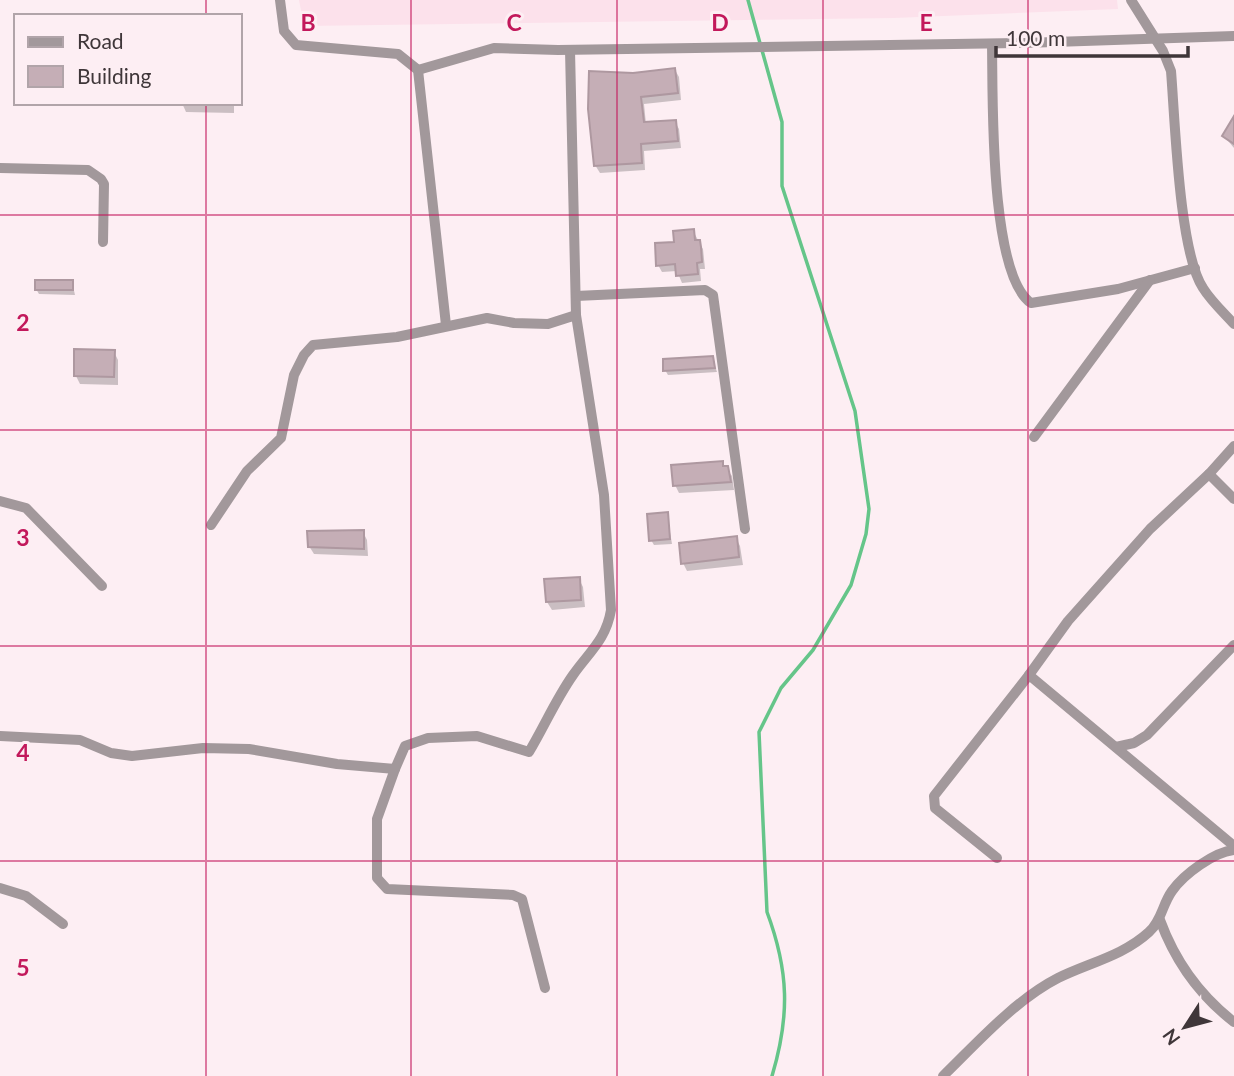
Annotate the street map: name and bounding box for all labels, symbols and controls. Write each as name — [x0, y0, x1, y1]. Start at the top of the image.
text: B — [300, 8, 316, 36]
text: C — [506, 8, 522, 36]
text: D — [711, 8, 729, 36]
text: E — [919, 8, 933, 36]
legend — [14, 14, 242, 105]
scale bar — [996, 14, 1188, 58]
text: 100 m — [1006, 25, 1065, 50]
text: Road — [77, 28, 124, 53]
text: Building — [77, 63, 152, 88]
text: 2 — [16, 308, 30, 336]
text: 3 — [16, 523, 30, 551]
text: 4 — [16, 738, 30, 766]
text: 5 — [16, 953, 30, 981]
north arrow — [1150, 992, 1220, 1062]
text: N — [1157, 1025, 1184, 1050]

